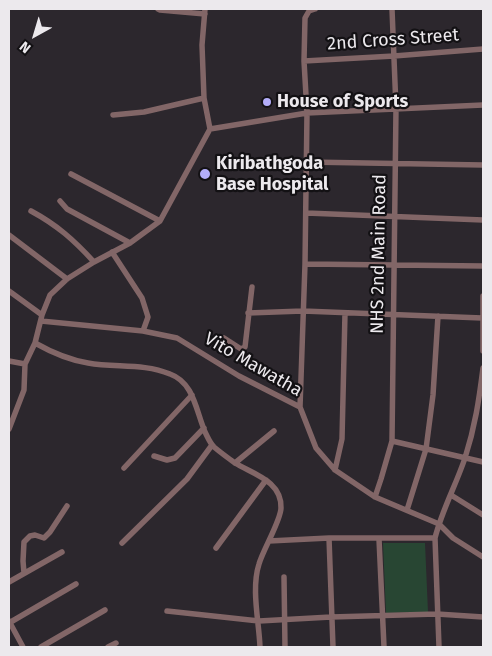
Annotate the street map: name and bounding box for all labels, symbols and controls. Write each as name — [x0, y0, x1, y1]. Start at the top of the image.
north arrow — [10, 10, 60, 60]
street label: 2nd Cross Street — [326, 25, 460, 55]
text: N — [16, 38, 34, 57]
place label: House of Sports — [277, 91, 408, 113]
marker: House of Sports — [261, 96, 273, 108]
place label: Kiribathgoda Base Hospital — [216, 153, 328, 195]
marker: Kiribathgoda Base Hospital — [198, 167, 212, 181]
street label: NHS 2nd Main Road — [367, 174, 391, 334]
street label: Vito Mawatha — [200, 328, 306, 402]

